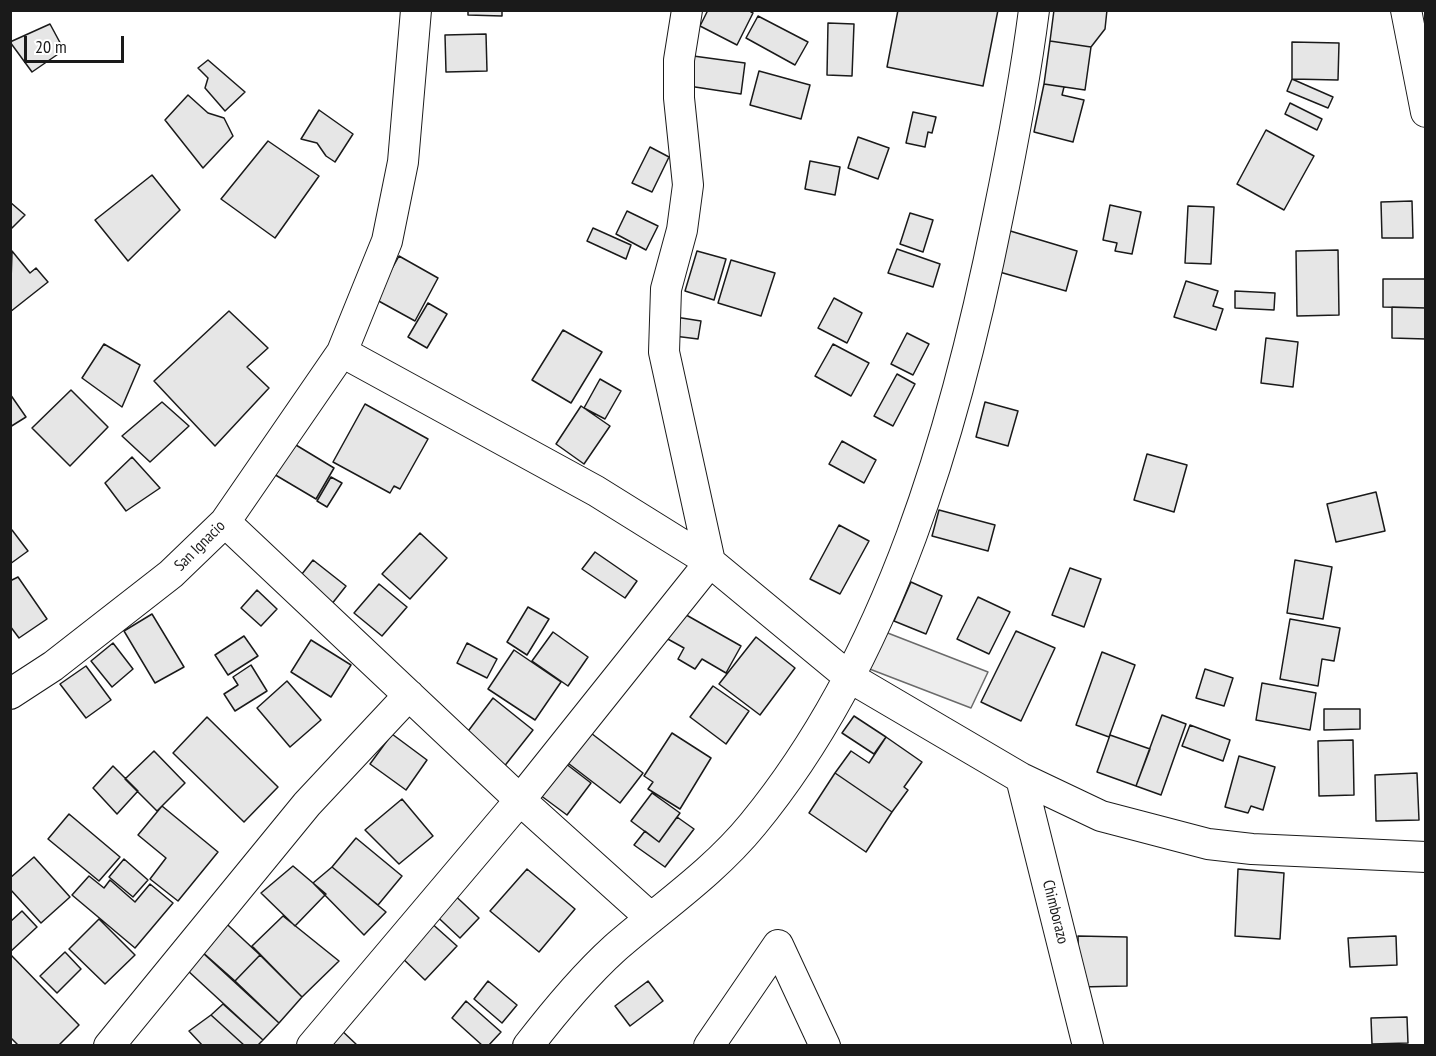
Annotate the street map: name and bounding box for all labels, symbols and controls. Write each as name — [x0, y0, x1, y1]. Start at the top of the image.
scale bar — [27, 24, 128, 62]
text: 20 m — [35, 35, 67, 58]
street label: San Ignacio — [171, 517, 229, 575]
street label: Chimborazo — [1038, 878, 1072, 946]

